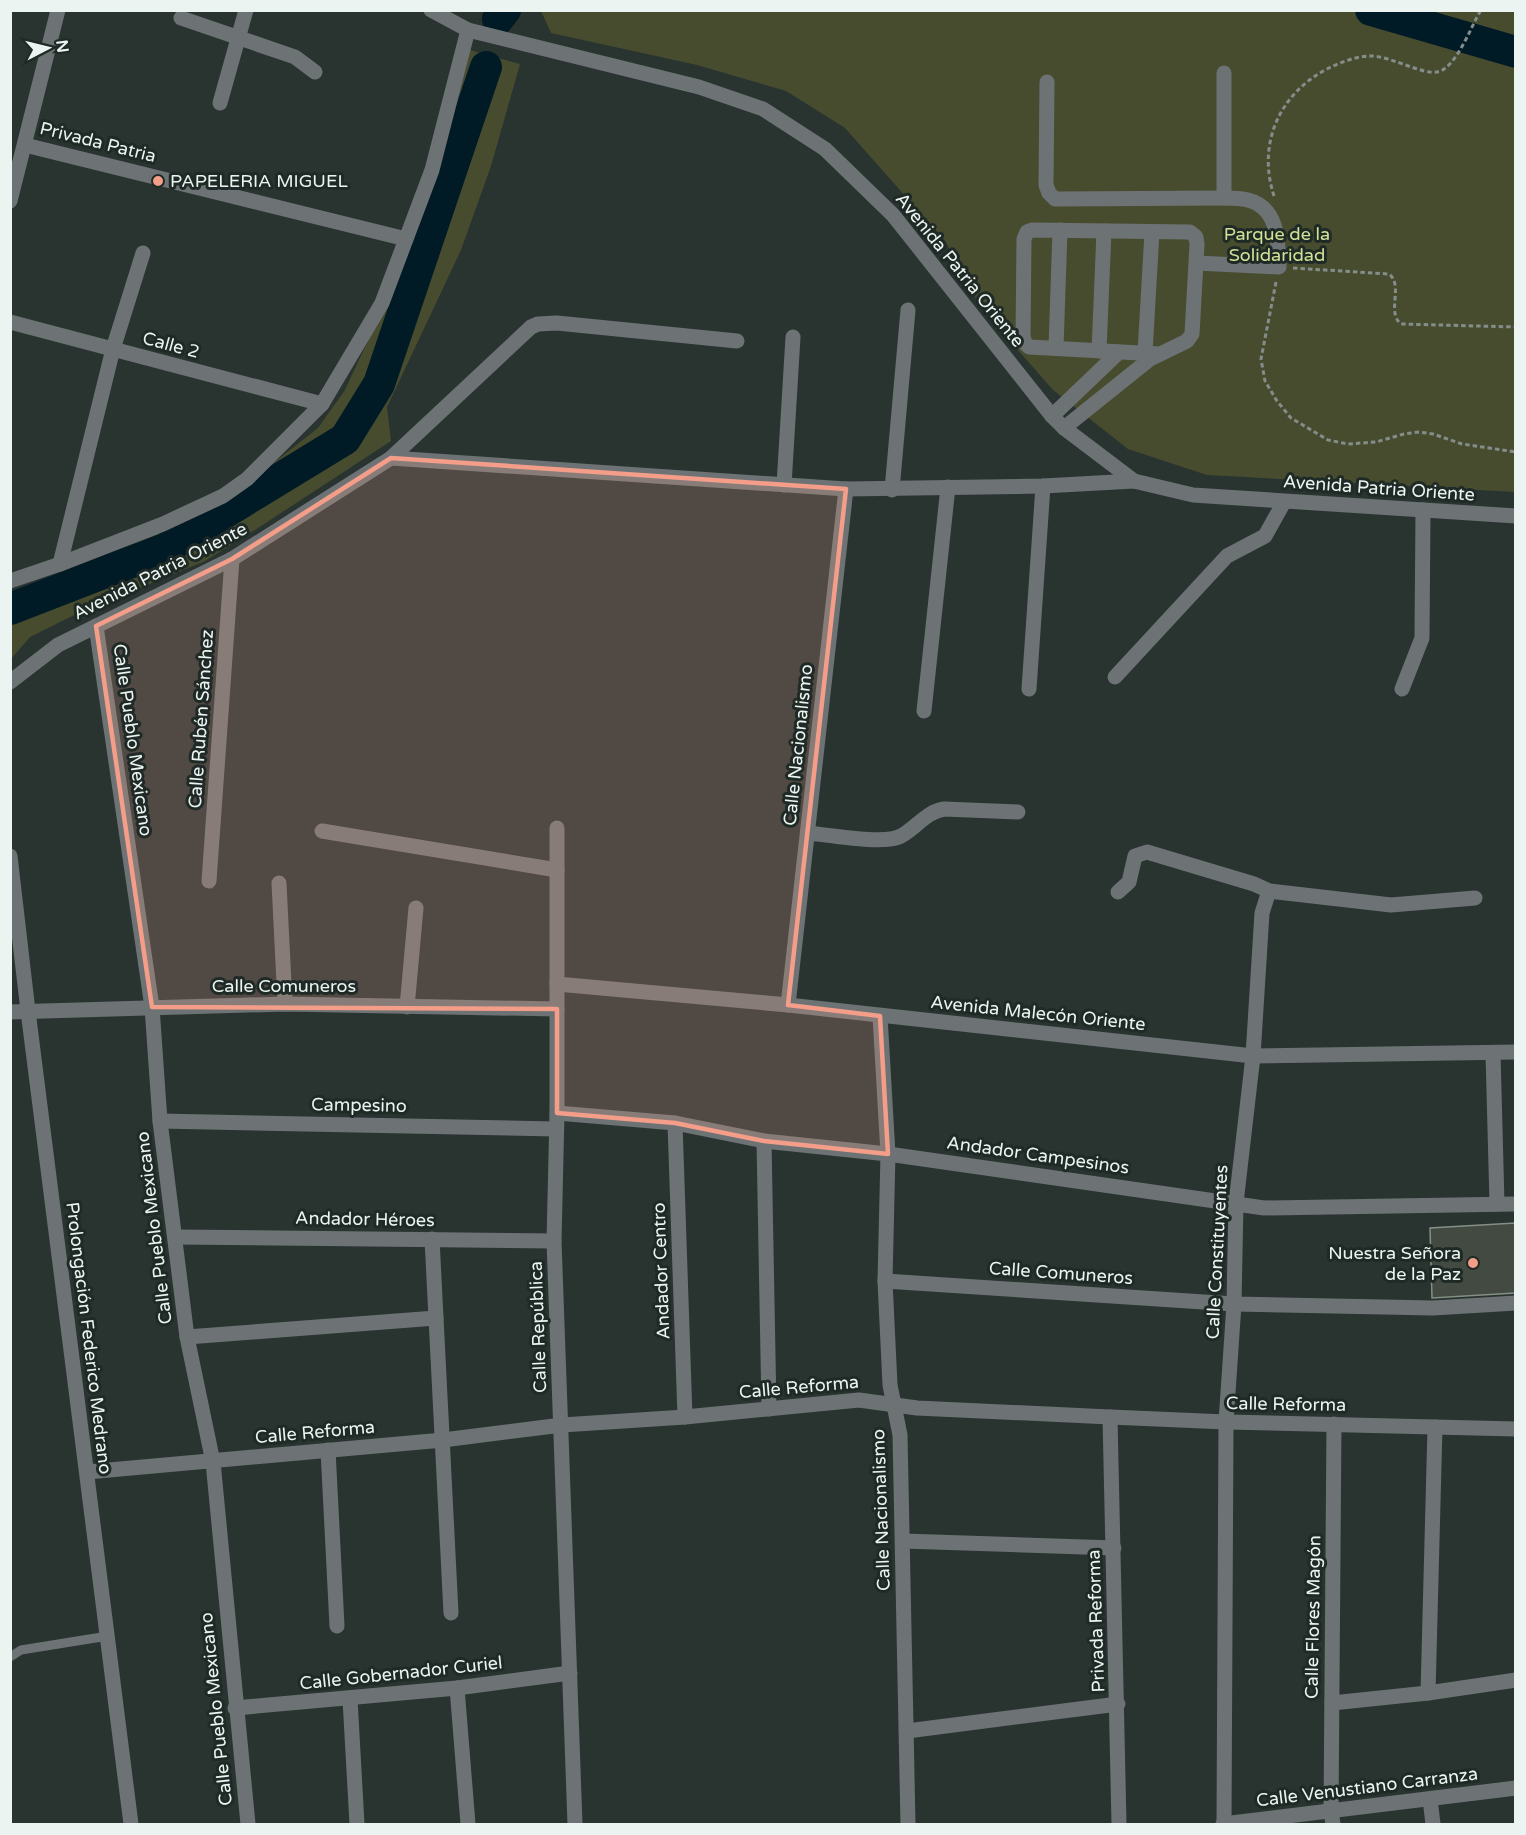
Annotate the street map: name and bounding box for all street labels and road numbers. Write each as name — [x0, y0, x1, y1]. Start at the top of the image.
street label: Privada Patria — [38, 117, 158, 167]
street label: Avenida Patria Oriente — [891, 188, 1029, 352]
street label: Calle 2 — [140, 327, 202, 363]
street label: Avenida Patria Oriente — [1282, 470, 1476, 506]
street label: Avenida Patria Oriente — [69, 518, 251, 624]
street label: Calle Rubén Sánchez — [184, 629, 218, 809]
street label: Calle Pueblo Mexicano — [109, 642, 157, 838]
street label: Calle Nacionalismo — [779, 663, 817, 827]
street label: Calle Comuneros — [212, 975, 356, 997]
street label: Avenida Malecón Oriente — [929, 991, 1147, 1035]
street label: Campesino — [311, 1093, 407, 1117]
street label: Calle Pueblo Mexicano — [131, 1130, 177, 1326]
street label: Andador Campesinos — [945, 1131, 1131, 1179]
street label: Calle Constituyentes — [1201, 1164, 1233, 1340]
street label: Prolongación Federico Medrano — [61, 1201, 117, 1475]
street label: Andador Centro — [648, 1202, 674, 1340]
street label: Andador Héroes — [295, 1207, 435, 1231]
street label: Calle Comuneros — [988, 1257, 1134, 1289]
street label: Calle República — [525, 1261, 551, 1393]
street label: Calle Reforma — [738, 1371, 860, 1403]
street label: Calle Reforma — [1226, 1392, 1346, 1416]
street label: Calle Reforma — [254, 1416, 376, 1448]
street label: Calle Nacionalismo — [867, 1429, 895, 1591]
street label: Calle Flores Magón — [1301, 1535, 1325, 1699]
street label: Privada Reforma — [1083, 1549, 1109, 1693]
street label: Calle Pueblo Mexicano — [195, 1611, 237, 1807]
street label: Calle Gobernador Curiel — [299, 1651, 503, 1695]
street label: Calle Venustiano Carranza — [1255, 1762, 1479, 1812]

